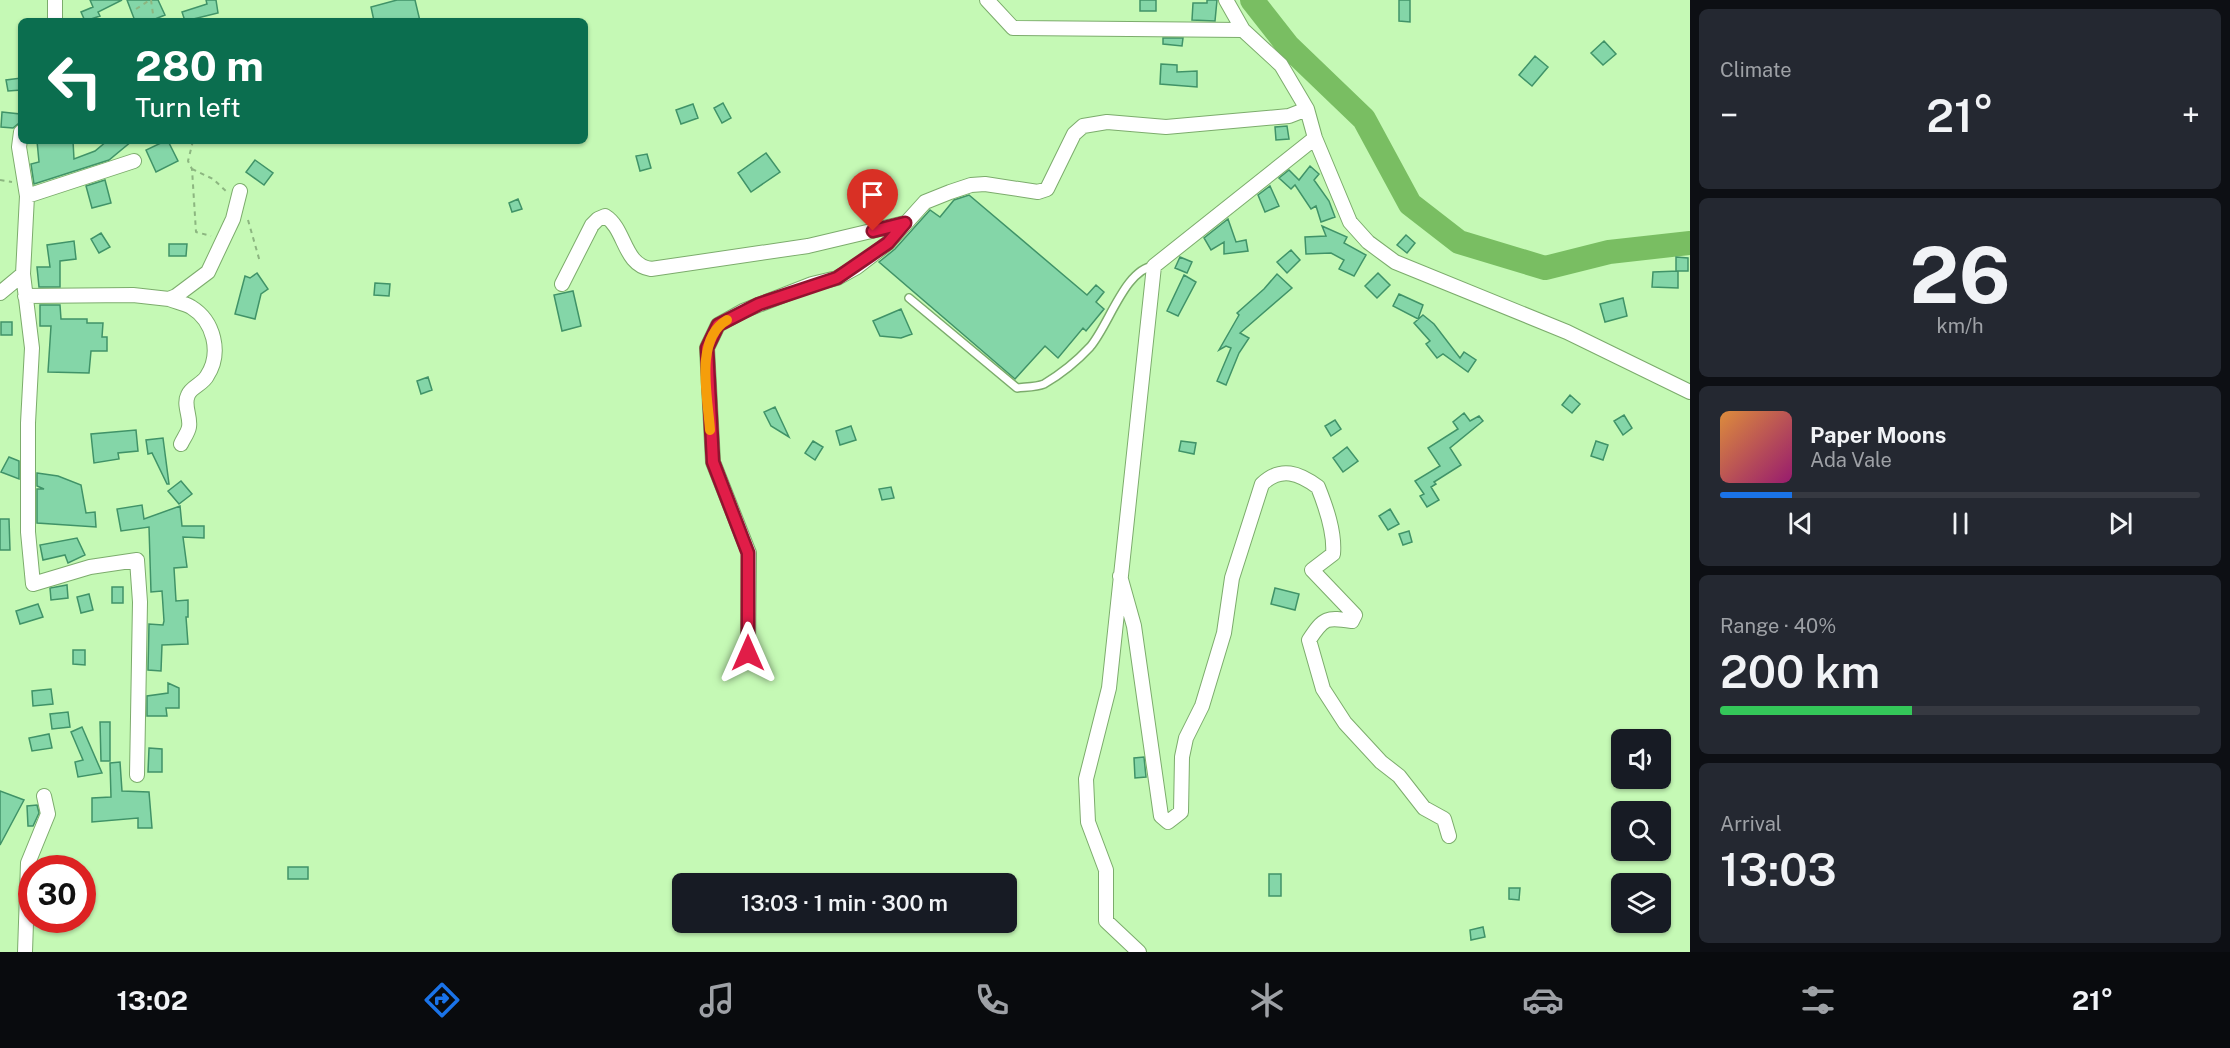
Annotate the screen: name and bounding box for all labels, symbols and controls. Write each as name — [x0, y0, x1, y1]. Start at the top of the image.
text: 280 m — [135, 41, 264, 90]
icon: left — [36, 42, 114, 120]
text: Climate — [1720, 58, 1792, 82]
text: 21° — [1926, 89, 1994, 142]
text: Turn left — [135, 91, 241, 123]
text: − — [1720, 96, 1738, 134]
text: + — [2182, 96, 2200, 134]
pin — [847, 169, 898, 231]
icon: arrive — [856, 178, 889, 211]
text: 26 — [1909, 229, 2011, 321]
text: km/h — [1936, 314, 1984, 338]
text: Paper Moons — [1810, 422, 1946, 448]
text: Ada Vale — [1810, 448, 1892, 472]
icon: previous — [1784, 507, 1817, 540]
icon: pause — [1944, 507, 1977, 540]
icon: next — [2104, 507, 2137, 540]
text: Range · 40% — [1720, 614, 1836, 638]
position arrow — [716, 621, 780, 685]
text: 200 km — [1720, 645, 1880, 698]
map controls — [1611, 729, 1671, 933]
button: sound — [1611, 729, 1671, 789]
button: search — [1611, 801, 1671, 861]
text: Arrival — [1720, 812, 1782, 836]
text: 13:03 — [1720, 843, 1837, 896]
speed limit sign: 30 — [18, 855, 96, 933]
button: layers — [1611, 873, 1671, 933]
text: 13:03 · 1 min · 300 m — [741, 890, 948, 916]
icon: directions — [421, 979, 463, 1021]
icon: music — [696, 979, 738, 1021]
icon: phone — [971, 979, 1013, 1021]
icon: climate — [1246, 979, 1288, 1021]
icon: car — [1522, 979, 1564, 1021]
icon: filters — [1797, 979, 1839, 1021]
text: 13:02 — [117, 984, 188, 1016]
text: 21° — [2072, 984, 2113, 1016]

